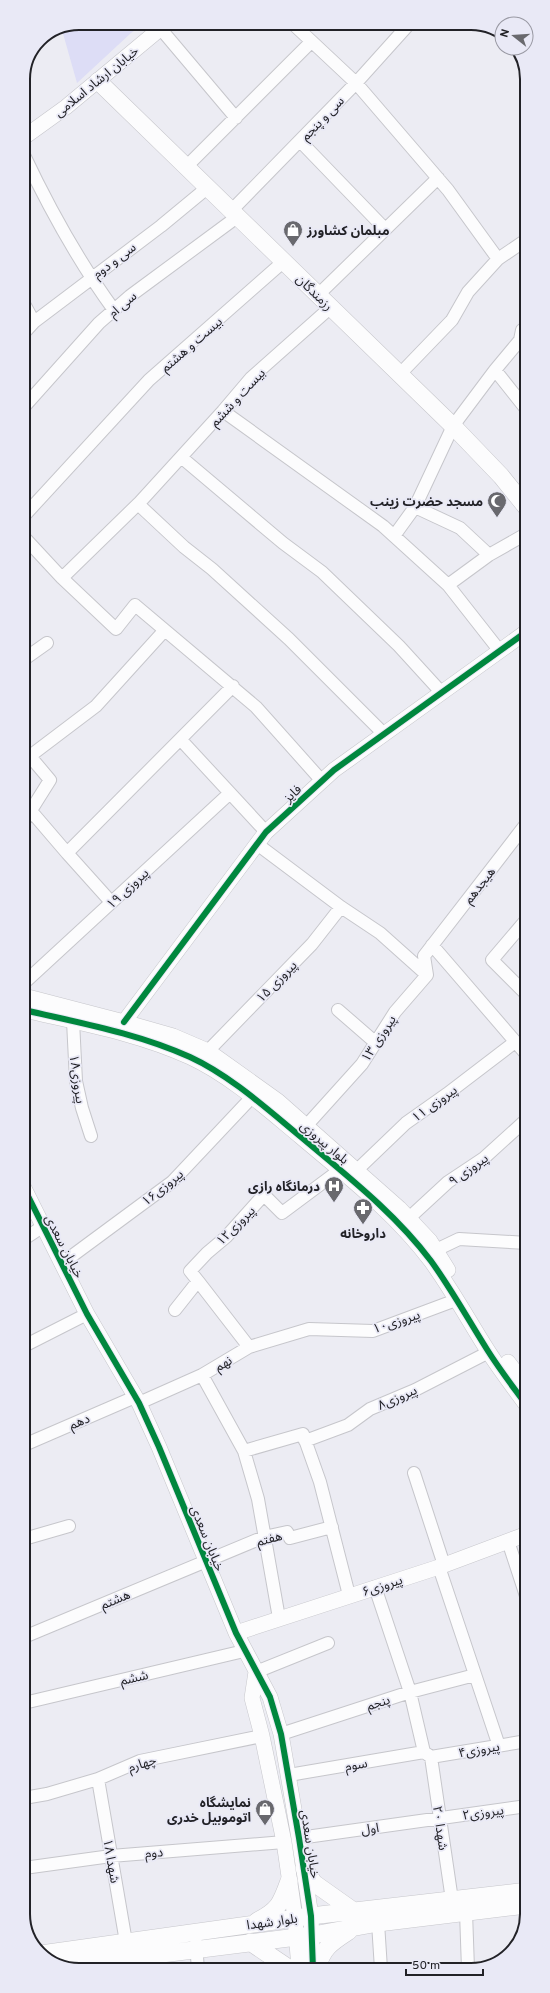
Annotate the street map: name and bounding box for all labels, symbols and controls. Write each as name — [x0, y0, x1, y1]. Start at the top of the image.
north arrow — [494, 16, 534, 56]
text: N — [498, 28, 513, 39]
street label: خیابان ارشاد اسلامی — [52, 43, 143, 121]
street label: سی و پنجم — [298, 94, 349, 146]
shop icon: مبلمان کشاورز — [282, 219, 304, 247]
place label: مبلمان کشاورز — [306, 224, 390, 240]
street label: سی و دوم — [90, 240, 140, 283]
street label: رزمندگان — [292, 272, 335, 315]
street label: سی ام — [106, 289, 141, 322]
street label: بیست و هشتم — [158, 314, 227, 377]
street label: بیست و ششم — [207, 366, 270, 432]
mosque icon: مسجد حضرت زینب — [486, 490, 508, 518]
place label: مسجد حضرت زینب — [370, 495, 483, 511]
street label: فایز — [280, 782, 306, 807]
street label: هیجدهم — [461, 865, 501, 908]
street label: پیروزی ۱۹ — [104, 866, 153, 913]
street label: پیروزی ۱۵ — [254, 958, 302, 1007]
street label: پیروزی ۱۳ — [359, 1013, 401, 1065]
street label: پیروزی۱۸ — [65, 1054, 87, 1105]
street label: پیروزی ۱۱ — [409, 1083, 461, 1127]
street label: بلوار پیروزی — [296, 1119, 351, 1169]
street label: پیروزی ۹ — [446, 1151, 492, 1190]
street label: پیروزی۱۶ — [139, 1167, 188, 1210]
hospital icon: درمانگاه رازی — [323, 1175, 345, 1203]
place label: درمانگاه رازی — [248, 1179, 320, 1196]
pharmacy icon: داروخانه — [352, 1197, 374, 1225]
street label: پیروزی۱۲ — [213, 1203, 260, 1250]
street label: خیابان سعدی — [40, 1212, 86, 1282]
place label: داروخانه — [340, 1227, 386, 1243]
street label: پیروزی۱۰ — [371, 1308, 423, 1338]
street label: نهم — [212, 1353, 236, 1377]
street label: پیروزی۸ — [375, 1383, 420, 1415]
street label: دهم — [67, 1411, 93, 1435]
street label: خیابان سعدی — [186, 1504, 227, 1574]
street label: هفتم — [255, 1529, 284, 1552]
street label: پیروزی۶ — [360, 1573, 405, 1601]
street label: هشتم — [99, 1587, 133, 1615]
street label: ششم — [119, 1668, 150, 1691]
street label: پنجم — [365, 1693, 393, 1716]
street label: پیروزی۴ — [457, 1739, 501, 1763]
street label: چهارم — [127, 1753, 159, 1777]
street label: سوم — [344, 1756, 369, 1776]
place label: نمایشگاه اتوموبیل خدری — [167, 1795, 251, 1827]
shop icon: نمایشگاه اتوموبیل خدری — [254, 1798, 276, 1826]
street label: پیروزی۲ — [461, 1803, 505, 1825]
street label: شهدا ۲۰ — [428, 1805, 450, 1852]
street label: خیابان سعدی — [296, 1809, 322, 1880]
street label: اول — [360, 1821, 380, 1839]
street label: شهدا ۱۸ — [98, 1838, 122, 1885]
street label: دوم — [144, 1845, 164, 1863]
street label: بلوار شهدا — [246, 1911, 299, 1934]
scale bar — [406, 1951, 483, 1977]
text: 50 m — [412, 1958, 440, 1974]

